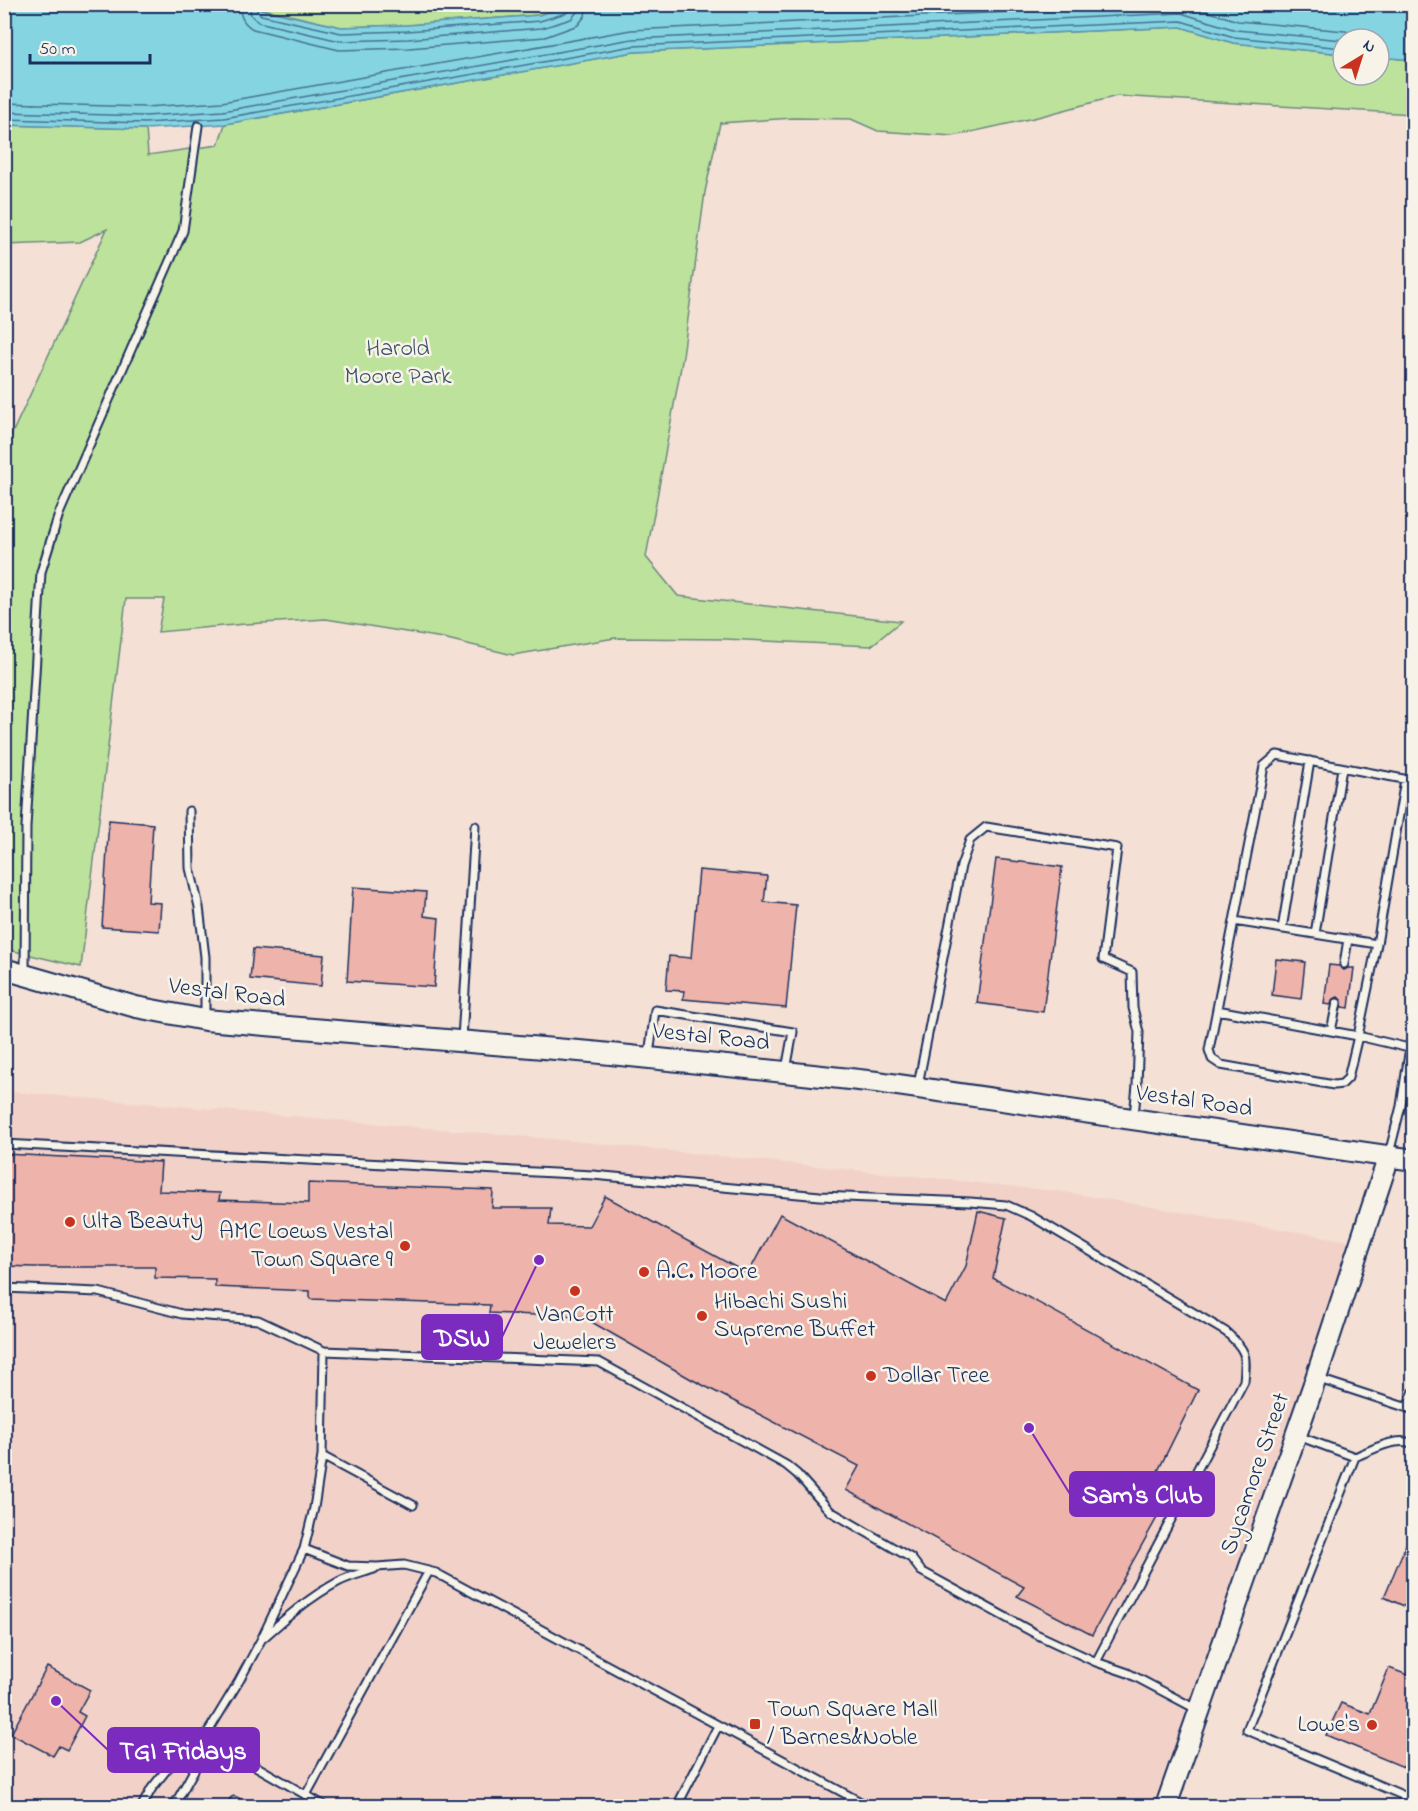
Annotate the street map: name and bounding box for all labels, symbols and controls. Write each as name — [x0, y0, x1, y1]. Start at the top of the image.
scale bar — [30, 27, 150, 65]
north arrow — [1331, 27, 1391, 87]
text: N — [1357, 34, 1381, 60]
text: 50 m — [39, 37, 76, 63]
park label: Harold Moore Park — [344, 332, 452, 395]
street label: Vestal Road — [166, 969, 288, 1019]
street label: Vestal Road — [650, 1014, 772, 1062]
street label: Vestal Road — [1132, 1076, 1255, 1128]
place label: Ulta Beauty — [82, 1205, 203, 1241]
marker: Ulta Beauty — [63, 1215, 77, 1229]
place label: AMC Loews Vestal Town Square 9 — [219, 1215, 394, 1278]
marker: AMC Loews Vestal Town Square 9 — [398, 1239, 412, 1253]
place label: A.C. Moore — [656, 1255, 758, 1290]
marker: A.C. Moore — [637, 1265, 651, 1279]
marker: VanCott Jewelers — [568, 1284, 582, 1298]
place label: Hibachi Sushi Supreme Buffet — [714, 1285, 876, 1348]
place label: VanCott Jewelers — [533, 1298, 617, 1361]
marker: Hibachi Sushi Supreme Buffet — [695, 1309, 709, 1323]
callout: DSW — [422, 1315, 502, 1359]
text: DSW — [433, 1321, 490, 1359]
place label: Dollar Tree — [882, 1359, 990, 1394]
marker: Dollar Tree — [864, 1369, 878, 1383]
street label: Sycamore Street — [1212, 1388, 1301, 1560]
callout: Sam's Club — [1070, 1472, 1214, 1516]
text: Sam's Club — [1082, 1478, 1203, 1516]
place label: Town Square Mall / Barnes&Noble — [767, 1693, 938, 1756]
place label: Lowe's — [1297, 1708, 1360, 1743]
marker: Town Square Mall / Barnes&Noble — [748, 1717, 762, 1731]
marker: Lowe's — [1365, 1718, 1379, 1732]
callout: TGI Fridays — [108, 1728, 259, 1772]
text: TGI Fridays — [119, 1734, 247, 1772]

